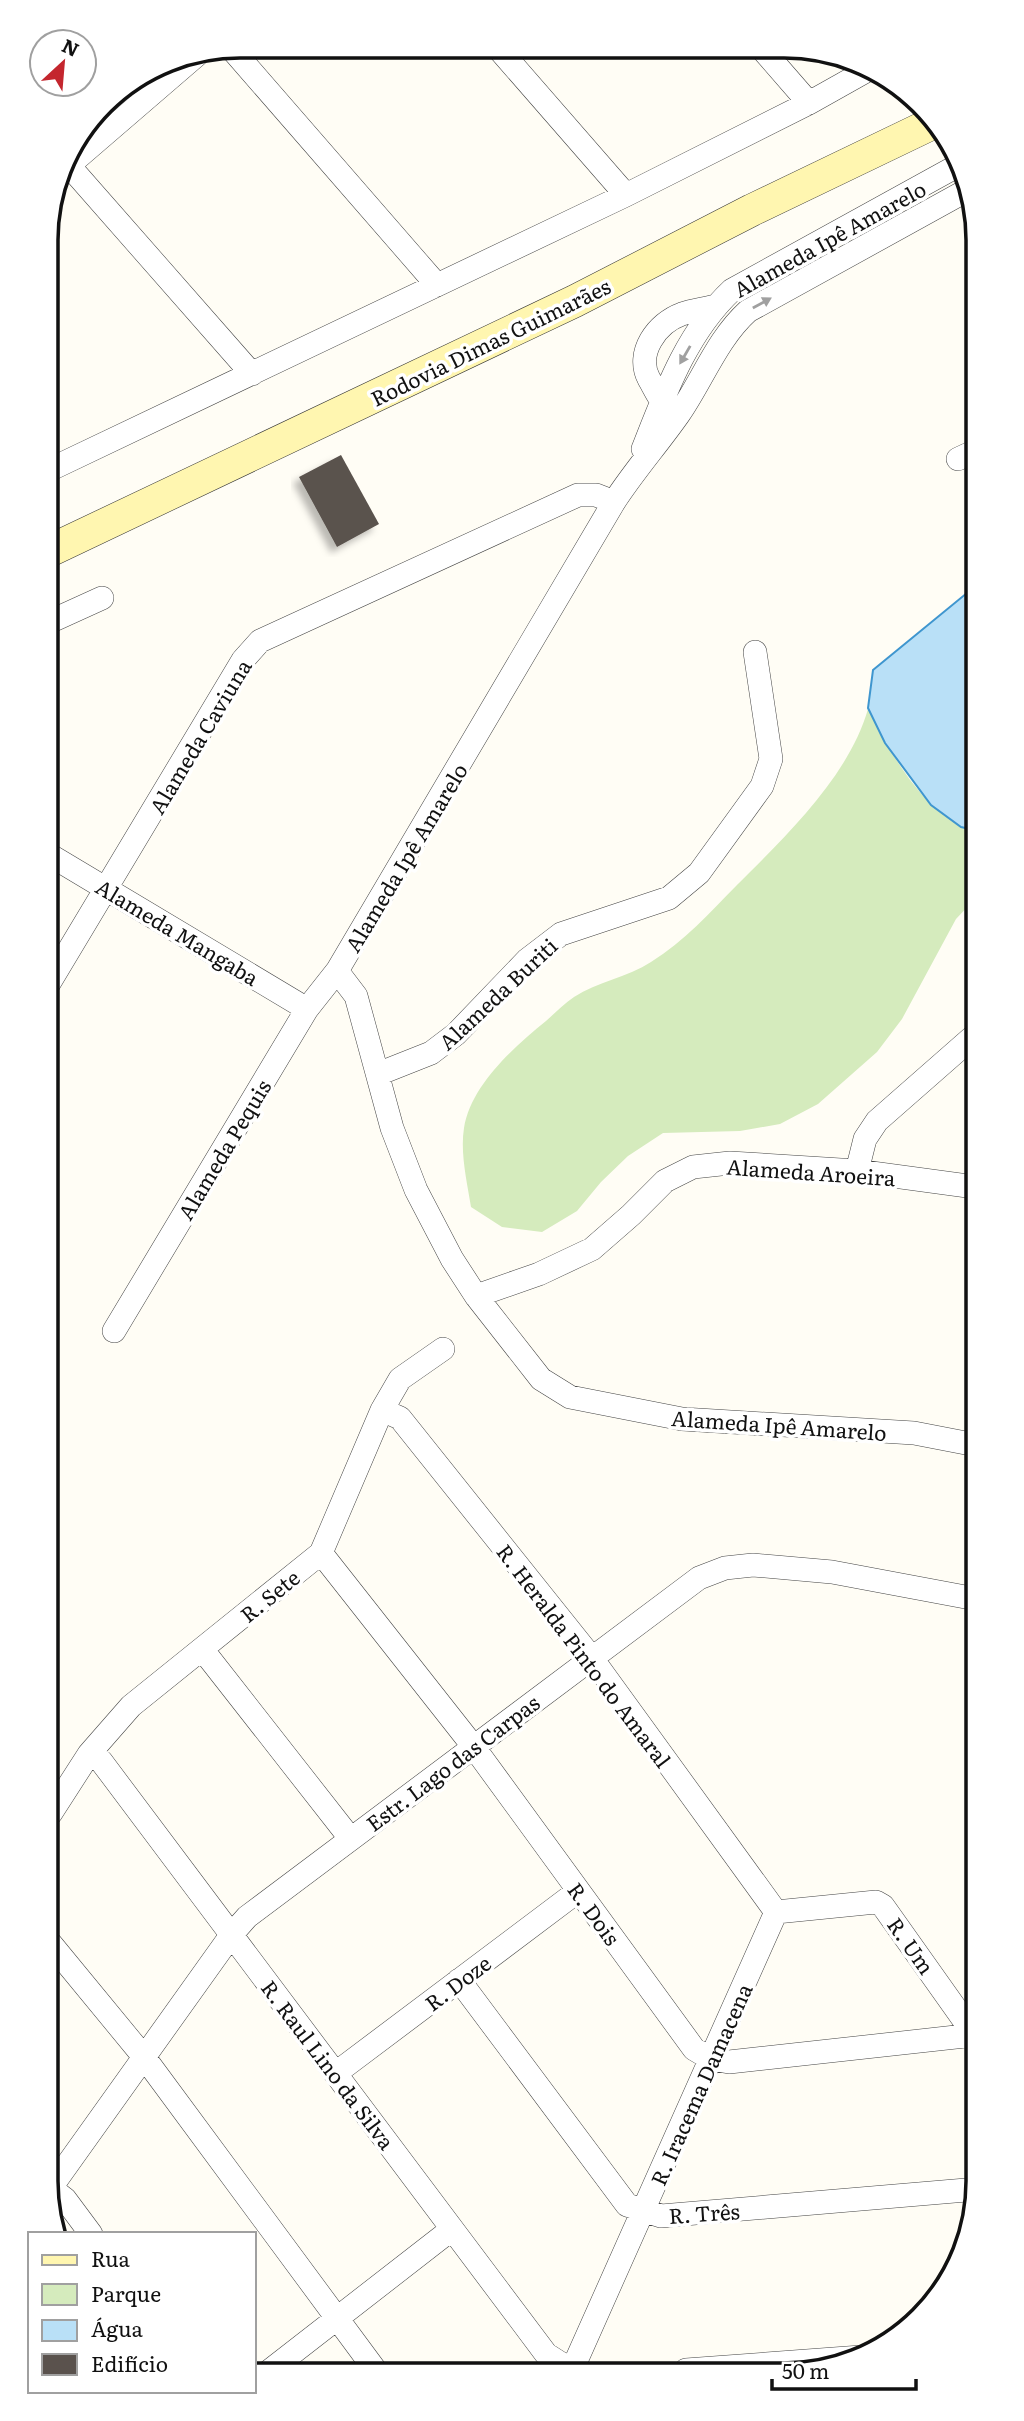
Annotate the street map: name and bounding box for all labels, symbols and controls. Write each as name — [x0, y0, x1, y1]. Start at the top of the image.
north arrow — [28, 28, 98, 98]
text: N — [58, 31, 84, 63]
street label: Alameda Ipê Amarelo — [727, 172, 931, 304]
street label: Rodovia Dimas Guimarães — [365, 269, 615, 413]
one-way arrow — [752, 297, 771, 309]
one-way arrow — [679, 345, 691, 364]
street label: Alameda Caviuna — [140, 652, 258, 819]
street label: Alameda Ipê Amarelo — [336, 757, 474, 957]
street label: Alameda Mangaba — [91, 870, 266, 992]
street label: Alameda Buriti — [431, 930, 563, 1056]
street label: Alameda Pequis — [169, 1073, 277, 1225]
street label: Alameda Aroeira — [725, 1150, 897, 1192]
street label: Alameda Ipê Amarelo — [670, 1401, 888, 1447]
street label: R. Heralda Pinto do Amaral — [491, 1537, 679, 1773]
street label: R. Sete — [232, 1561, 306, 1629]
street label: Estr. Lago das Carpas — [359, 1686, 545, 1838]
street label: R. Dois — [562, 1875, 628, 1951]
street label: R. Um — [881, 1910, 943, 1980]
street label: R. Doze — [417, 1947, 497, 2017]
street label: R. Raul Lino da Silva — [255, 1973, 403, 2156]
street label: R. Iracema Damacena — [641, 1977, 759, 2190]
street label: R. Três — [667, 2194, 741, 2230]
legend — [28, 2232, 256, 2393]
text: Rua — [91, 2242, 131, 2273]
text: Parque — [91, 2277, 161, 2308]
text: Água — [91, 2312, 143, 2343]
text: Edifício — [91, 2347, 168, 2378]
scale bar — [772, 2348, 916, 2392]
text: 50 m — [782, 2354, 829, 2385]

